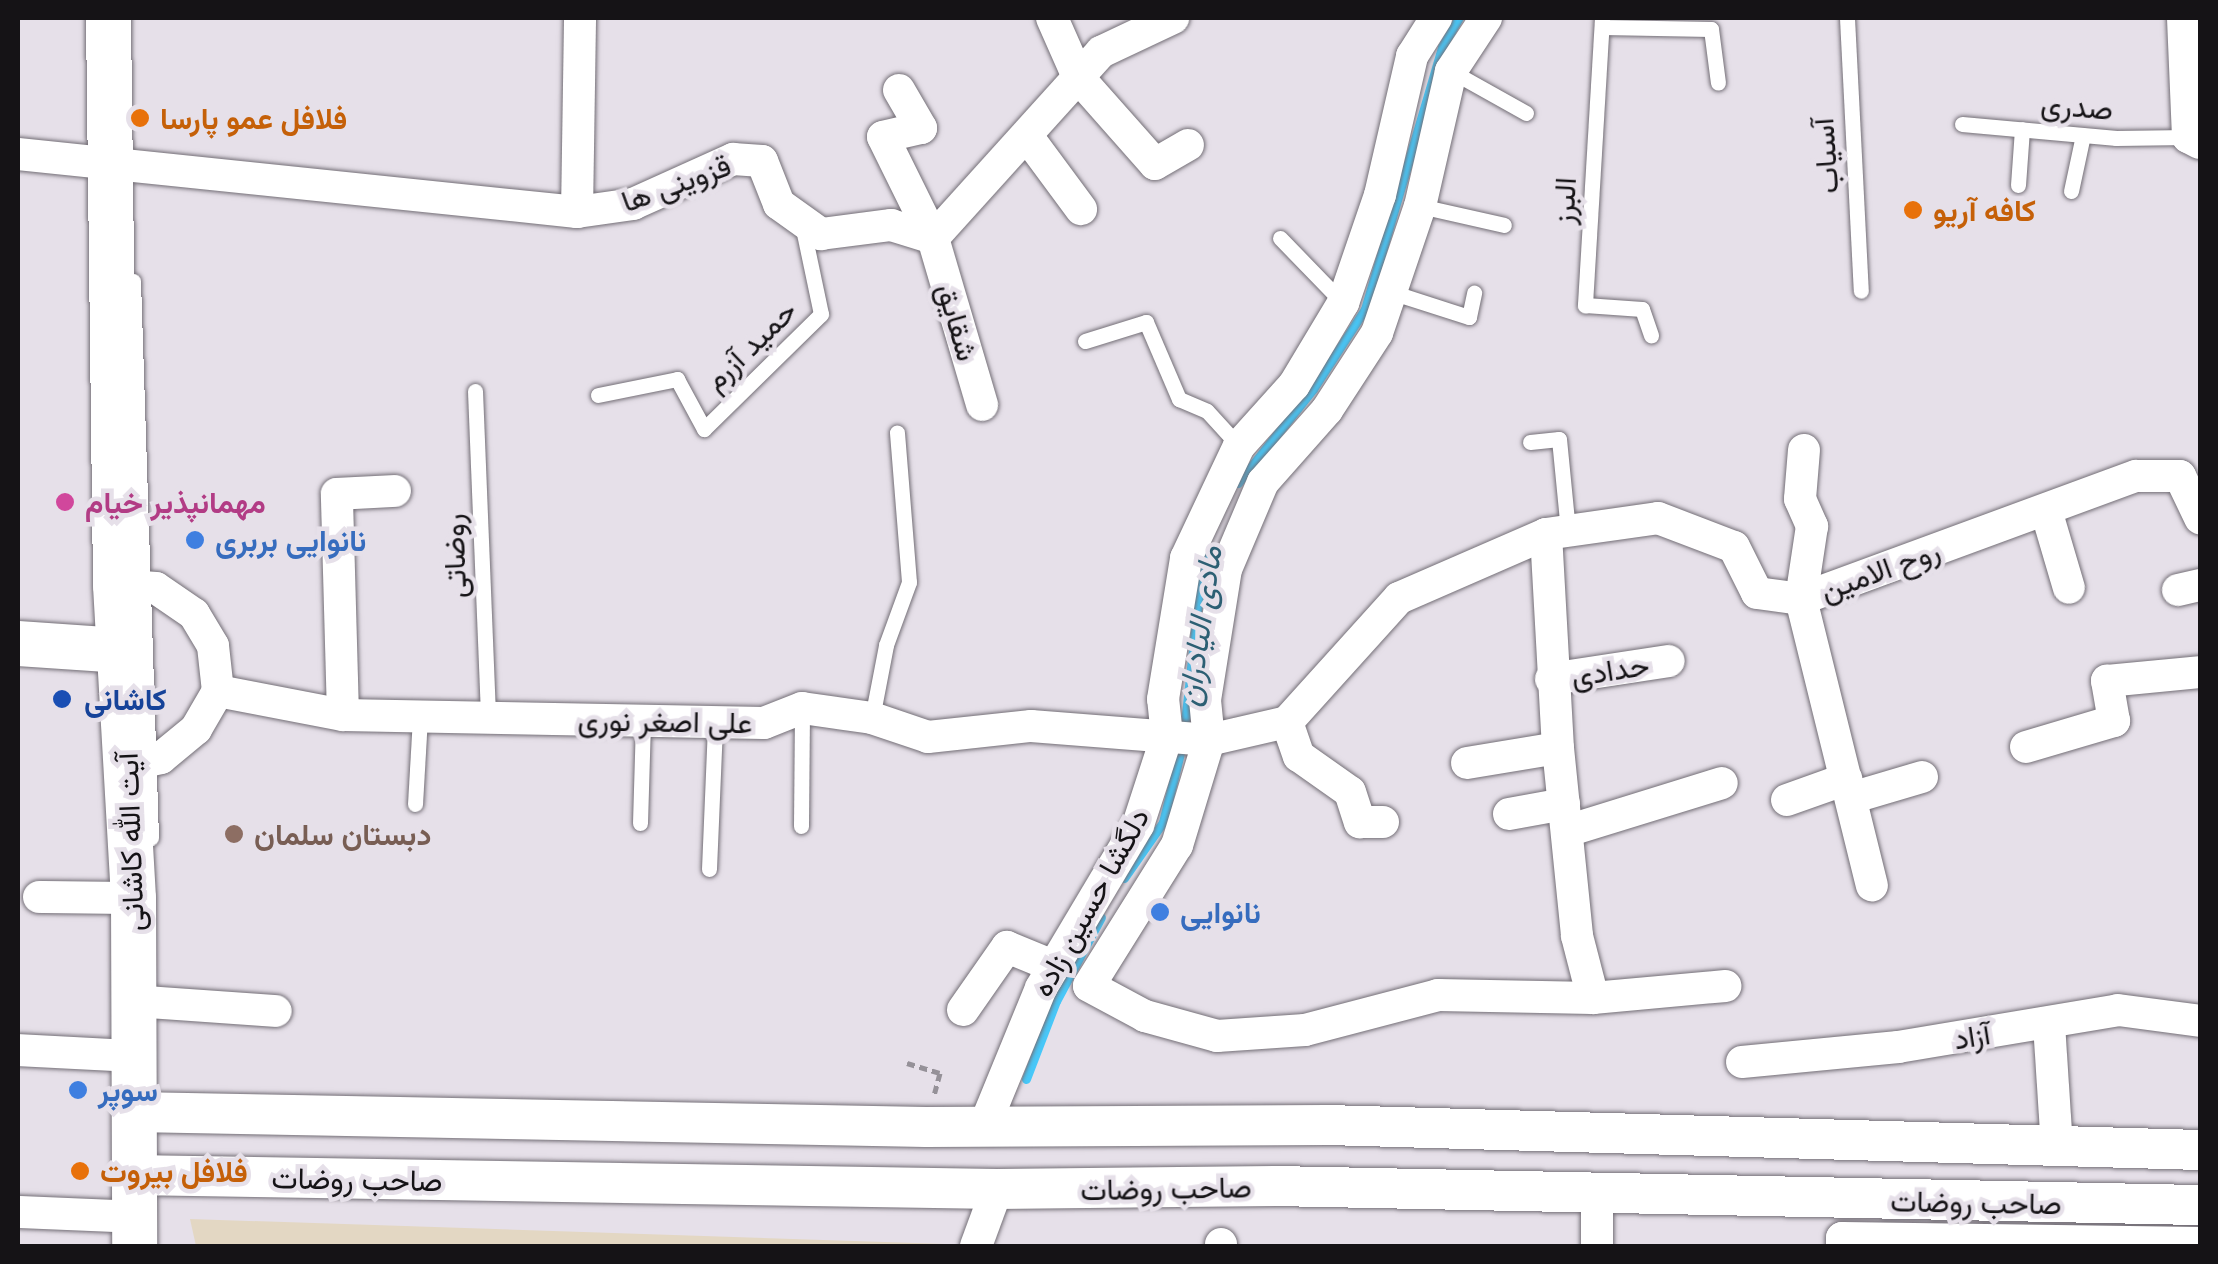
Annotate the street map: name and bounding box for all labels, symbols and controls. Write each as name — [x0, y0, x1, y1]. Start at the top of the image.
street label: صدری — [2039, 85, 2115, 127]
place label: فلافل عمو پارسا — [160, 100, 347, 136]
marker: فلافل عمو پارسا — [129, 107, 151, 129]
street label: آسیاب — [1804, 117, 1846, 195]
street label: قزوینی ها — [616, 147, 736, 219]
street label: البرز — [1545, 176, 1583, 226]
place label: کافه آریو — [1933, 192, 2036, 228]
marker: کافه آریو — [1902, 199, 1924, 221]
street label: شقایق — [930, 279, 986, 365]
street label: حمید آزرم — [696, 292, 804, 398]
place label: مهمانپذیر خیام — [85, 484, 266, 520]
marker: مهمانپذیر خیام — [54, 491, 76, 513]
street label: روضاتی — [435, 513, 473, 599]
place label: نانوایی بربری — [215, 522, 366, 558]
marker: نانوایی بربری — [184, 529, 206, 551]
street label: روح الامین — [1815, 532, 1945, 608]
water label: مادی الیادران — [1169, 543, 1229, 709]
street label: حدادی — [1568, 646, 1652, 694]
place label: کاشانی — [84, 681, 167, 717]
marker: کاشانی — [49, 686, 75, 712]
street label: علی اصغر نوری — [577, 701, 753, 741]
street label: آیت الله کاشانی — [109, 752, 151, 932]
street label: دلگشا حسین زاده — [1023, 801, 1157, 1003]
place label: دبستان سلمان — [254, 816, 431, 852]
marker: دبستان سلمان — [223, 823, 245, 845]
place label: نانوایی — [1180, 894, 1261, 930]
marker: نانوایی — [1149, 901, 1171, 923]
street label: آزاد — [1951, 1015, 1993, 1057]
place label: سوپر — [98, 1072, 158, 1108]
marker: سوپر — [67, 1079, 89, 1101]
place label: فلافل بیروت — [100, 1153, 248, 1189]
marker: فلافل بیروت — [69, 1160, 91, 1182]
street label: صاحب روضات — [271, 1160, 443, 1198]
street label: صاحب روضات — [1080, 1169, 1252, 1207]
street label: صاحب روضات — [1890, 1183, 2062, 1221]

